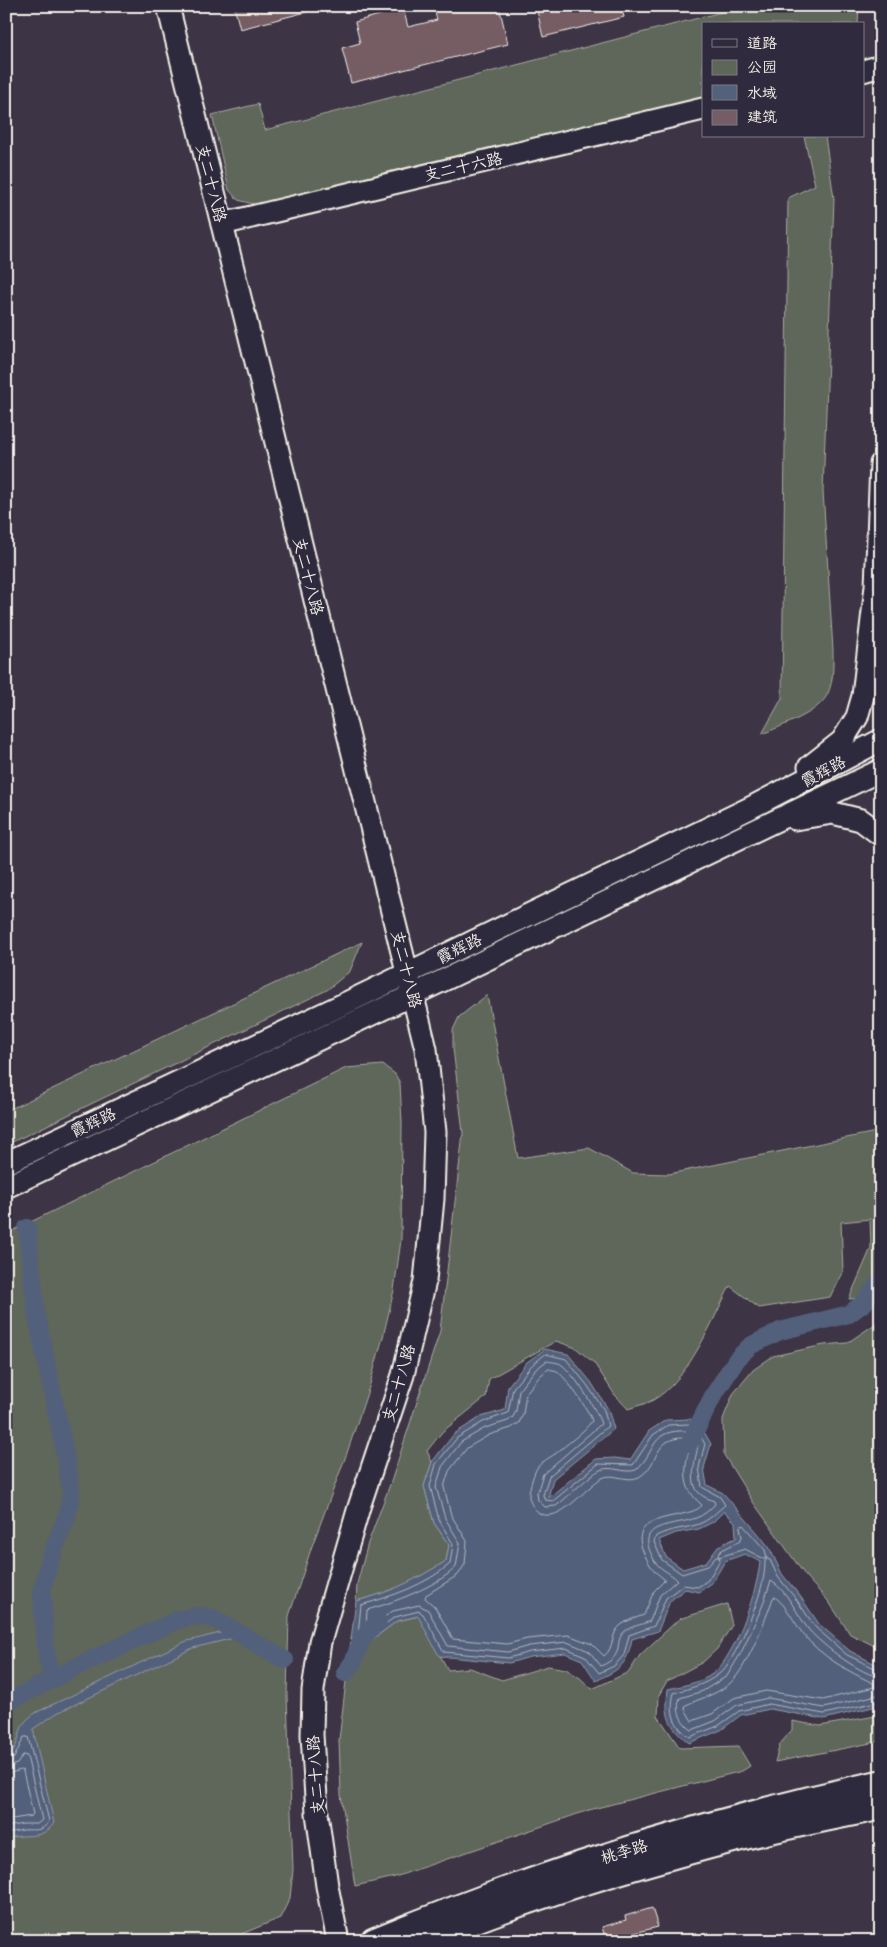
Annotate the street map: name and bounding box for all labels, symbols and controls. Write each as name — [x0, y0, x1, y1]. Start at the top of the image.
legend — [702, 22, 864, 138]
text: 道路 — [747, 34, 777, 52]
text: 公园 — [747, 58, 777, 76]
text: 水域 — [747, 84, 777, 102]
text: 建筑 — [747, 108, 777, 126]
street label: 支二十八路 — [193, 142, 230, 224]
street label: 支二十六路 — [422, 148, 504, 185]
street label: 支二十八路 — [290, 535, 327, 617]
street label: 霞辉路 — [798, 752, 849, 791]
street label: 支二十八路 — [388, 928, 425, 1010]
street label: 霞辉路 — [433, 929, 485, 968]
street label: 霞辉路 — [67, 1104, 119, 1141]
street label: 支二十八路 — [378, 1342, 419, 1424]
street label: 支二十八路 — [303, 1734, 328, 1816]
street label: 桃李路 — [598, 1835, 650, 1868]

